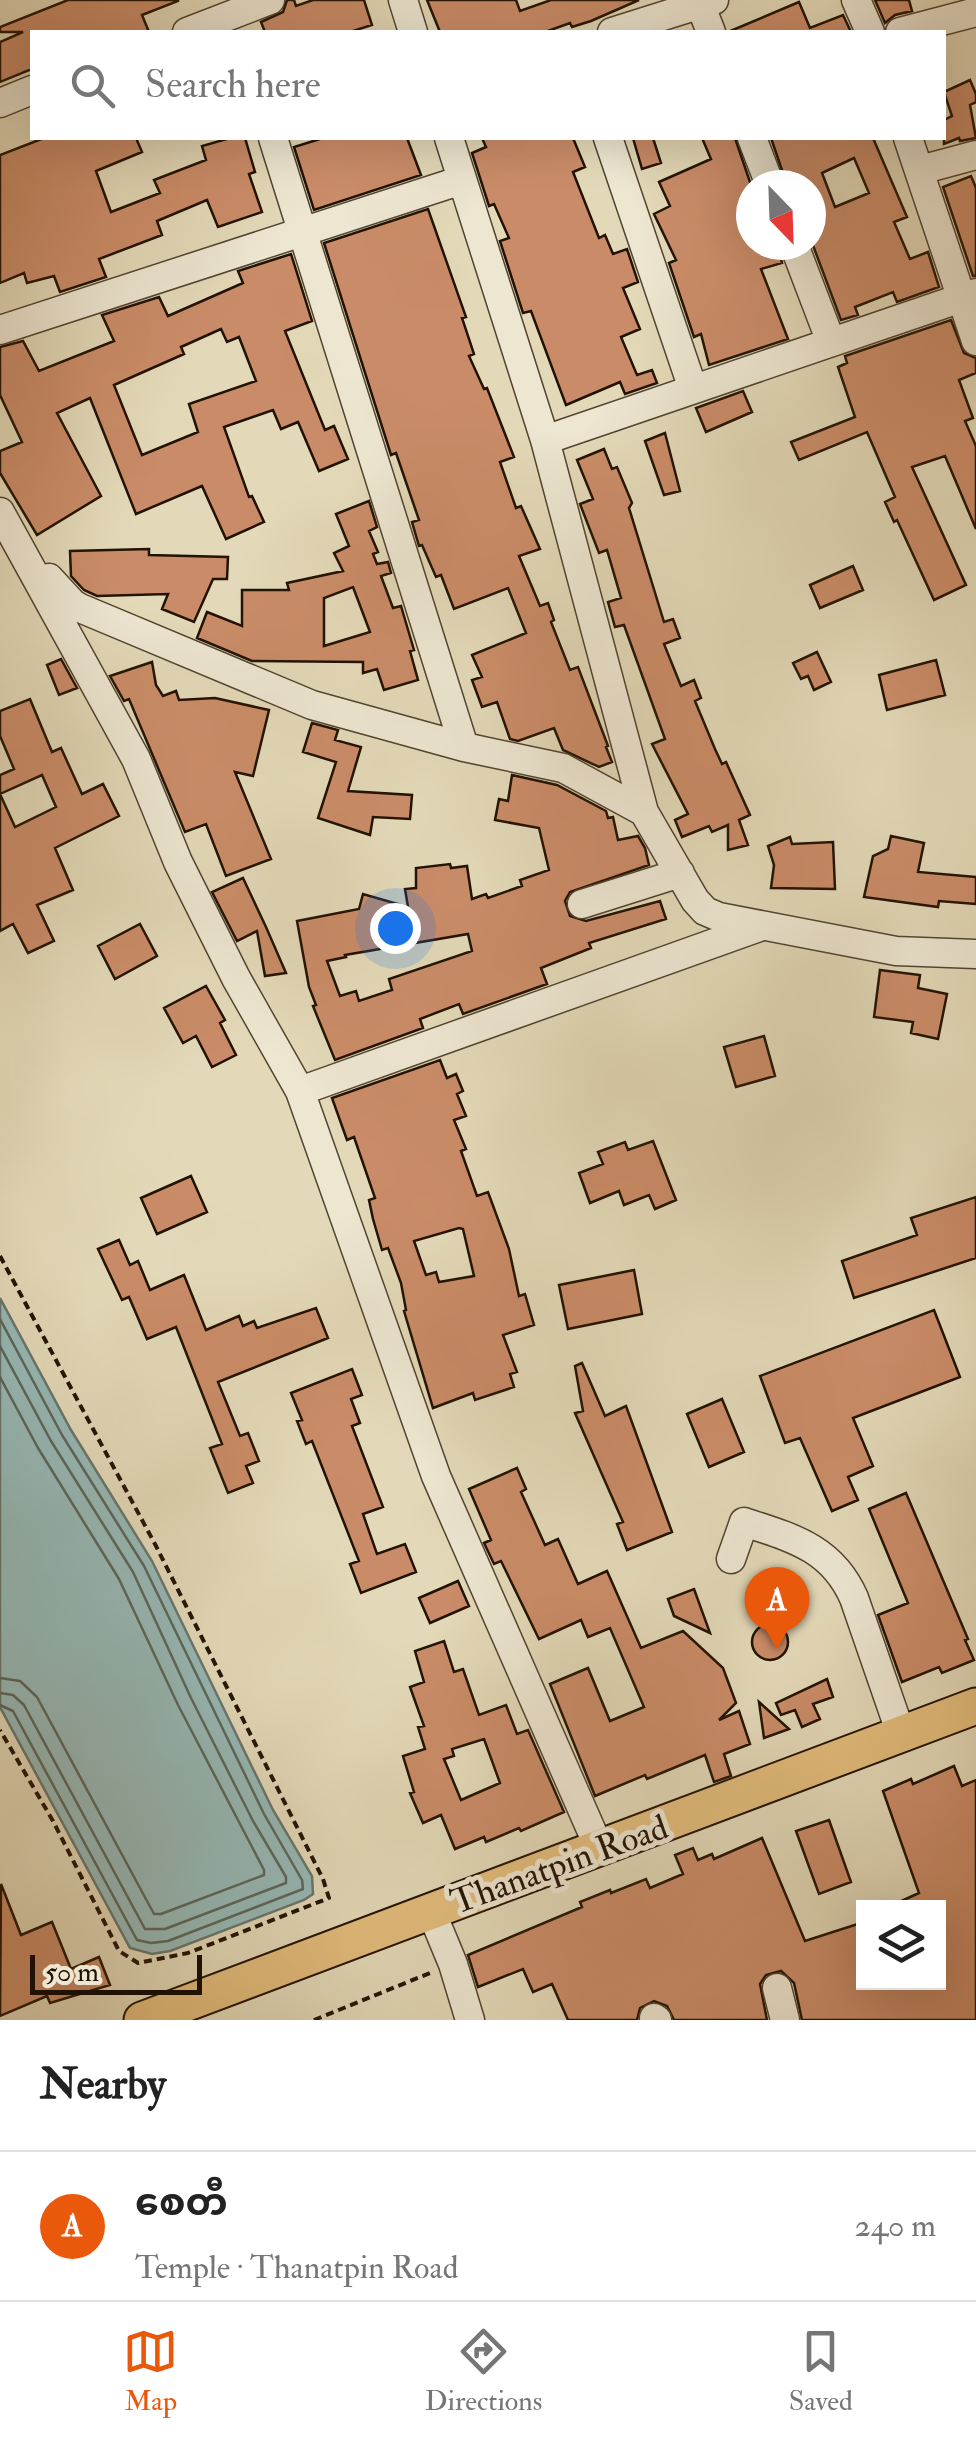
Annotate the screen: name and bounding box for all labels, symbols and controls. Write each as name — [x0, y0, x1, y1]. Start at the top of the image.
search box — [30, 30, 946, 140]
icon: search — [65, 58, 120, 113]
text: Search here — [145, 61, 321, 109]
north arrow — [736, 170, 826, 260]
your location — [370, 903, 421, 954]
pin: A — [744, 1566, 810, 1649]
street label: Thanatpin Road — [445, 1805, 674, 1925]
map controls — [856, 1900, 946, 1990]
button: layers — [856, 1900, 946, 1990]
scale bar — [30, 1950, 202, 1994]
text: 50 m — [45, 1955, 99, 1990]
text: Nearby — [40, 2059, 166, 2111]
text: စေတီ — [135, 2179, 228, 2227]
text: A — [62, 2206, 83, 2246]
text: 240 m — [855, 2206, 936, 2246]
text: Temple · Thanatpin Road — [135, 2248, 458, 2288]
tab: Map — [123, 2324, 178, 2419]
tab: Directions — [425, 2324, 542, 2419]
tab: Saved — [789, 2324, 853, 2419]

